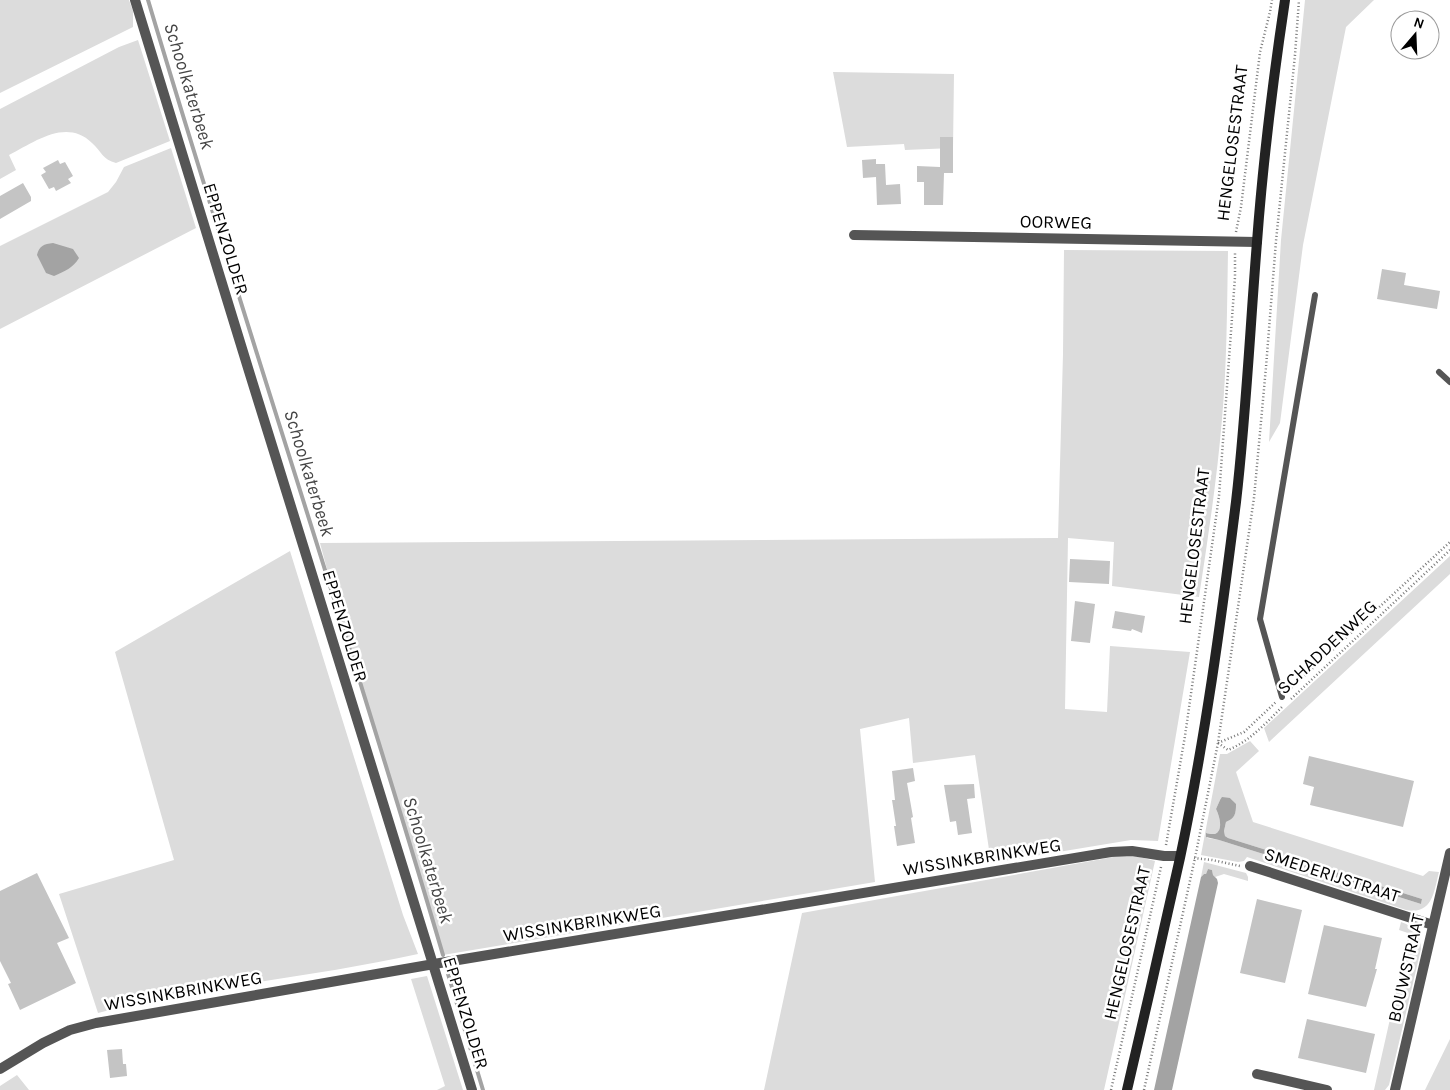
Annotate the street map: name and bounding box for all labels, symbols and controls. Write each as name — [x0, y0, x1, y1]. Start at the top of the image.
north arrow — [1390, 10, 1440, 60]
text: N — [1412, 14, 1427, 33]
water label: Schoolkaterbeek — [159, 20, 219, 152]
street label: HENGELOSESTRAAT — [1212, 64, 1252, 222]
street label: EPPENZOLDER — [198, 180, 254, 298]
street label: OORWEG — [1020, 210, 1092, 234]
water label: Schoolkaterbeek — [279, 407, 339, 539]
street label: HENGELOSESTRAAT — [1174, 467, 1214, 625]
street label: EPPENZOLDER — [317, 567, 373, 685]
street label: SCHADDENWEG — [1273, 595, 1381, 699]
water label: Schoolkaterbeek — [398, 794, 458, 926]
street label: WISSINKBRINKWEG — [902, 834, 1062, 880]
street label: SMEDERIJSTRAAT — [1261, 843, 1403, 907]
street label: HENGELOSESTRAAT — [1099, 864, 1155, 1022]
street label: WISSINKBRINKWEG — [502, 900, 662, 946]
street label: BOUWSTRAAT — [1383, 912, 1429, 1024]
street label: EPPENZOLDER — [438, 954, 494, 1072]
street label: WISSINKBRINKWEG — [103, 966, 263, 1016]

